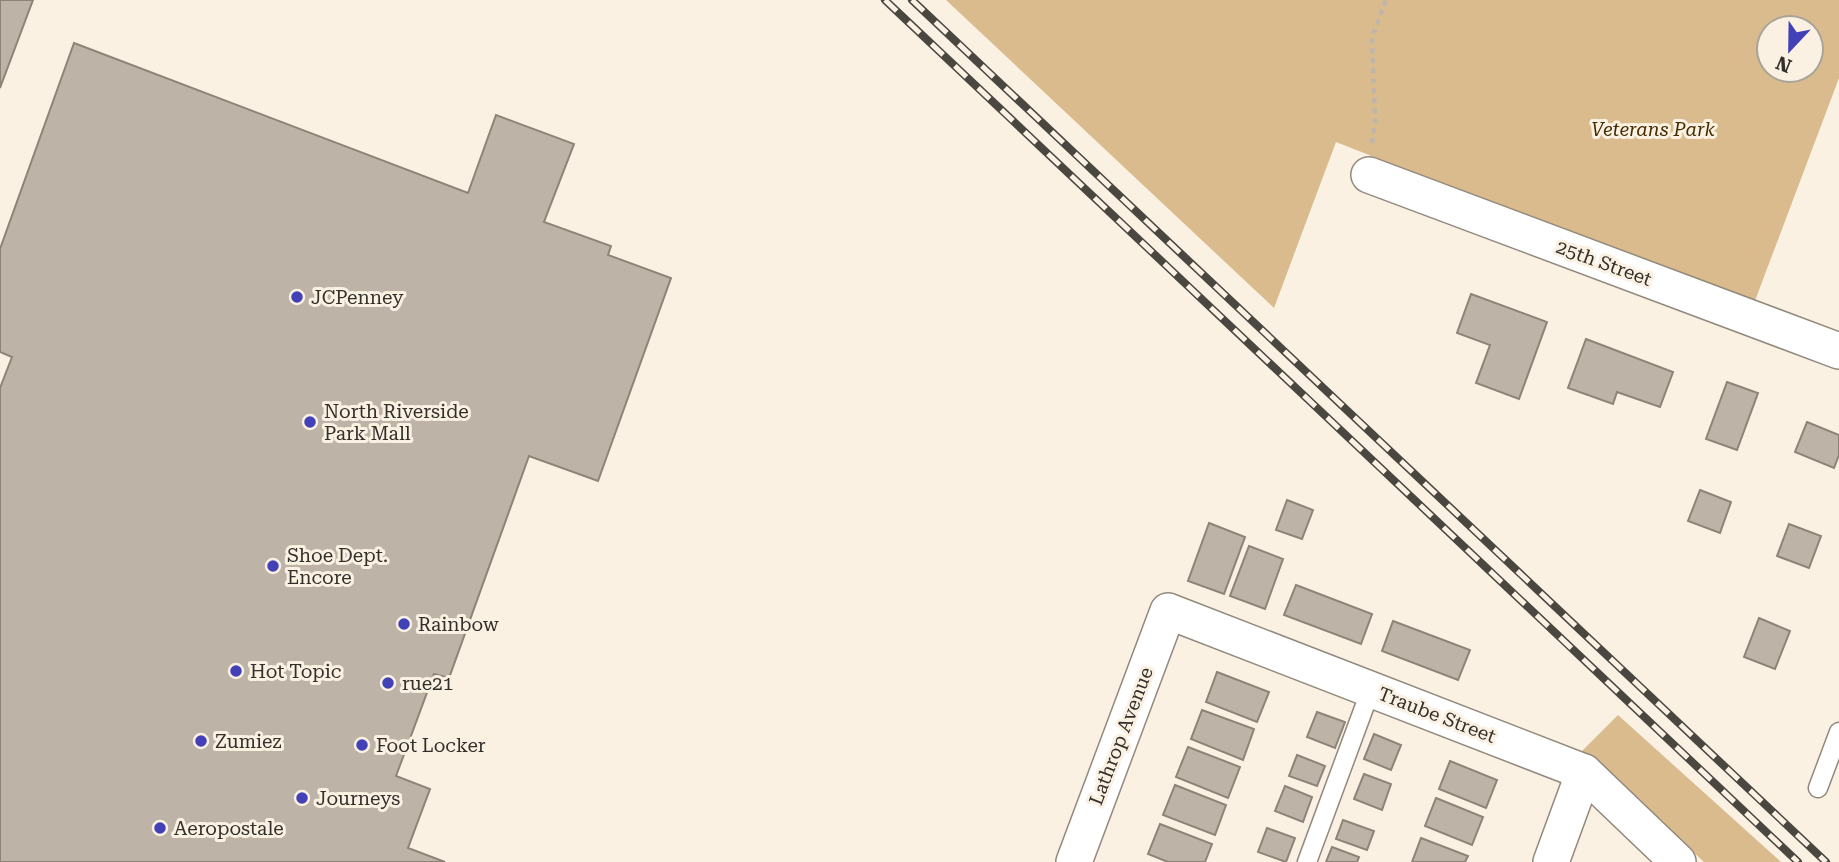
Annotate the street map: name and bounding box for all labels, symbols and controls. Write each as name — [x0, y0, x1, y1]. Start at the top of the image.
north arrow — [1755, 14, 1825, 84]
text: N — [1772, 51, 1795, 78]
park label: Veterans Park — [1591, 118, 1715, 141]
street label: 25th Street — [1553, 235, 1655, 291]
place label: JCPenney — [311, 286, 404, 309]
marker: JCPenney — [289, 289, 305, 305]
place label: North Riverside Park Mall — [324, 400, 469, 445]
marker: North Riverside Park Mall — [302, 414, 318, 430]
place label: Shoe Dept. Encore — [287, 544, 388, 589]
marker: Shoe Dept. Encore — [265, 558, 281, 574]
place label: Rainbow — [418, 613, 499, 636]
marker: Rainbow — [396, 616, 412, 632]
place label: Hot Topic — [250, 660, 341, 683]
marker: Hot Topic — [228, 663, 244, 679]
street label: Lathrop Avenue — [1084, 664, 1158, 808]
place label: rue21 — [402, 672, 453, 695]
marker: rue21 — [380, 675, 396, 691]
street label: Traube Street — [1375, 682, 1499, 748]
place label: Zumiez — [215, 730, 281, 753]
marker: Zumiez — [193, 733, 209, 749]
place label: Foot Locker — [376, 734, 486, 757]
marker: Foot Locker — [354, 737, 370, 753]
place label: Journeys — [316, 787, 400, 810]
marker: Journeys — [294, 790, 310, 806]
place label: Aeropostale — [174, 817, 284, 840]
marker: Aeropostale — [152, 820, 168, 836]

